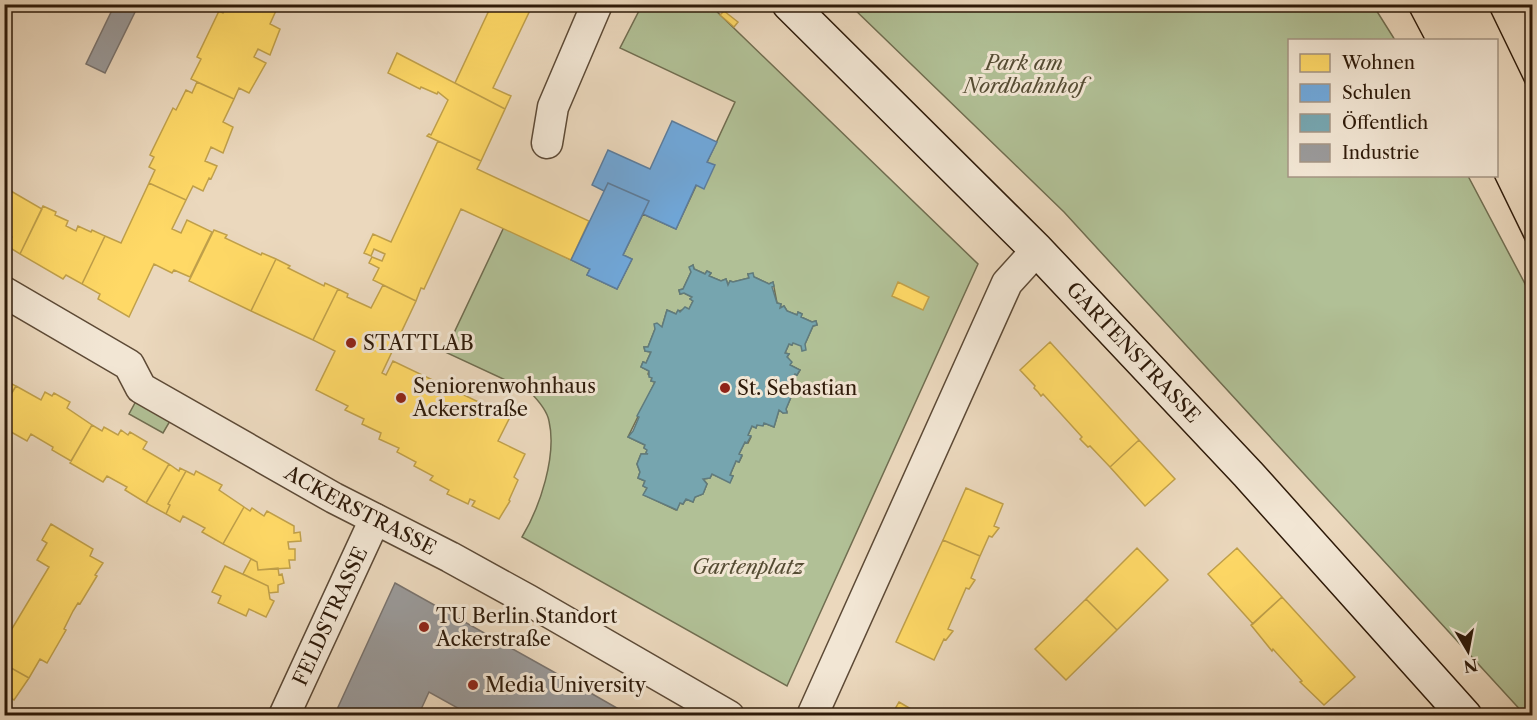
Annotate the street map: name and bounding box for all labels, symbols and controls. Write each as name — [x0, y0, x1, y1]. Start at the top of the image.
legend — [1288, 39, 1498, 177]
park label: Park am Nordbahnhof — [961, 51, 1092, 98]
text: Wohnen — [1341, 52, 1415, 74]
text: Schulen — [1342, 82, 1411, 104]
text: Öffentlich — [1342, 111, 1428, 134]
text: Industrie — [1342, 142, 1419, 164]
street label: GARTENSTRASSE — [1062, 277, 1205, 428]
place label: STATTLAB — [363, 331, 474, 355]
marker: STATTLAB — [344, 336, 358, 350]
place label: Seniorenwohnhaus Ackerstraße — [412, 374, 596, 421]
place label: St. Sebastian — [737, 376, 858, 400]
marker: St. Sebastian — [718, 381, 732, 395]
marker: Seniorenwohnhaus Ackerstraße — [394, 391, 408, 405]
street label: ACKERSTRASSE — [280, 460, 440, 560]
street label: FELDSTRASSE — [288, 543, 373, 689]
park label: Gartenplatz — [692, 555, 805, 579]
place label: TU Berlin Standort Ackerstraße — [435, 604, 617, 651]
marker: TU Berlin Standort Ackerstraße — [417, 620, 431, 634]
north arrow — [1438, 621, 1498, 681]
text: N — [1462, 655, 1479, 677]
place label: Media University — [485, 673, 647, 697]
marker: Media University — [466, 678, 480, 692]

